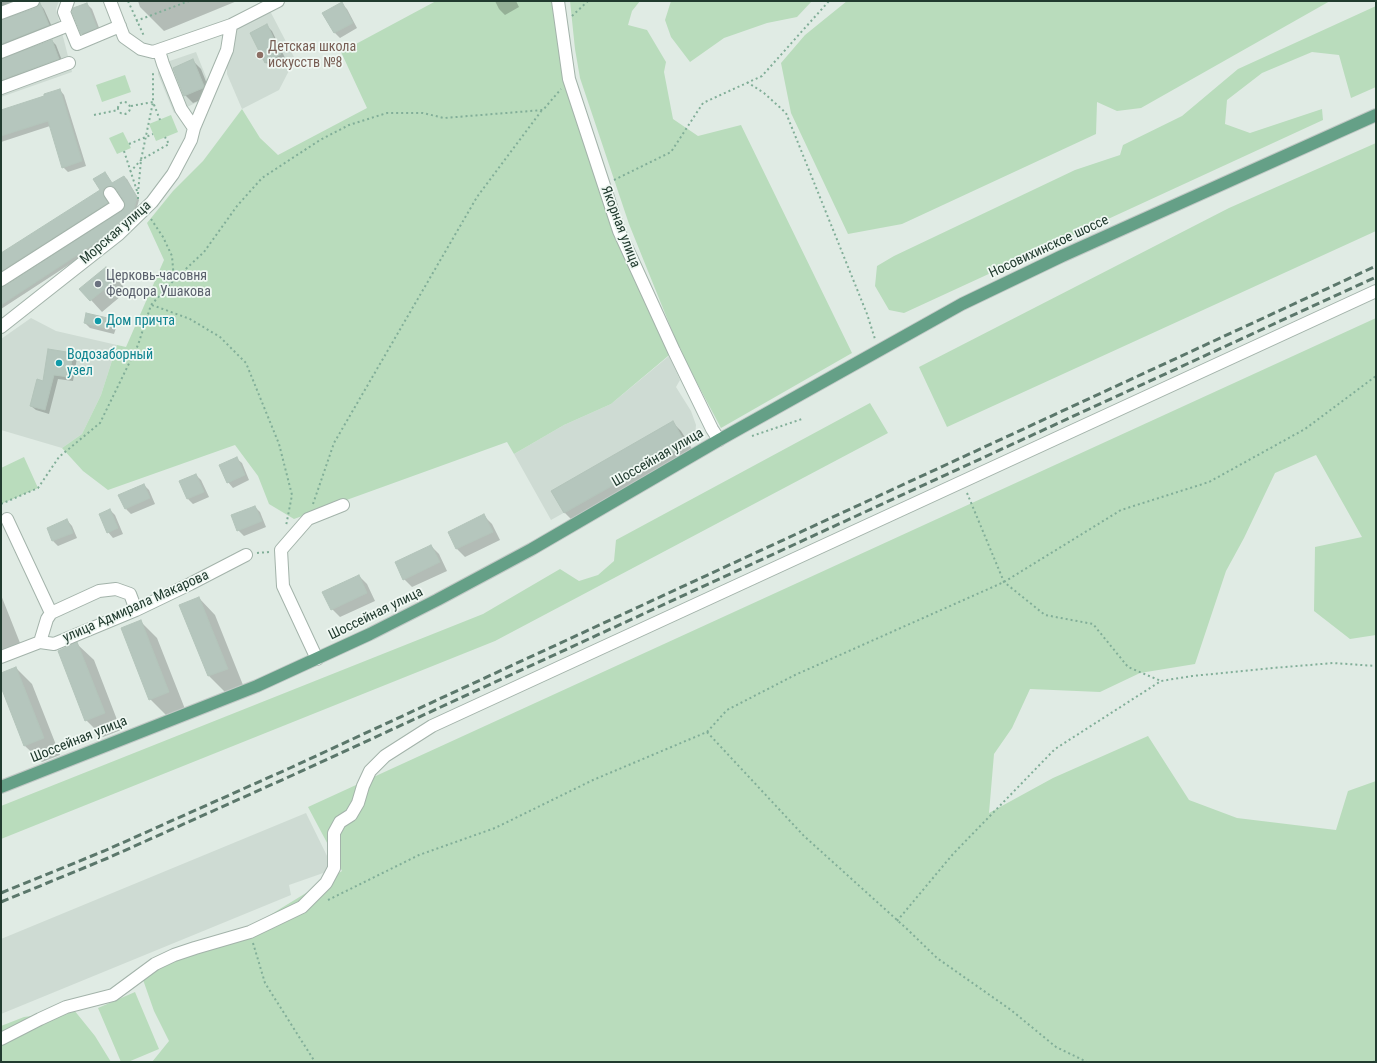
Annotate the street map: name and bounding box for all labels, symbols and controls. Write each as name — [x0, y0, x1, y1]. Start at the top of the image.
place label: Детская школа искусств №8 — [268, 39, 356, 72]
marker: Детская школа искусств №8 — [255, 50, 265, 60]
street label: Якорная улица — [597, 184, 643, 270]
street label: Морская улица — [77, 198, 155, 268]
street label: Носовихинское шоссе — [987, 212, 1111, 282]
place label: Церковь-часовня Феодора Ушакова — [106, 268, 211, 300]
marker: Церковь-часовня Феодора Ушакова — [93, 279, 103, 289]
place label: Дом причта — [106, 313, 175, 329]
marker: Дом причта — [93, 316, 103, 326]
place label: Водозаборный узел — [67, 347, 153, 380]
marker: Водозаборный узел — [54, 358, 64, 368]
street label: Шоссейная улица — [609, 425, 707, 491]
street label: улица Адмирала Макарова — [60, 567, 212, 647]
street label: Шоссейная улица — [326, 584, 426, 644]
street label: Шоссейная улица — [28, 713, 130, 767]

